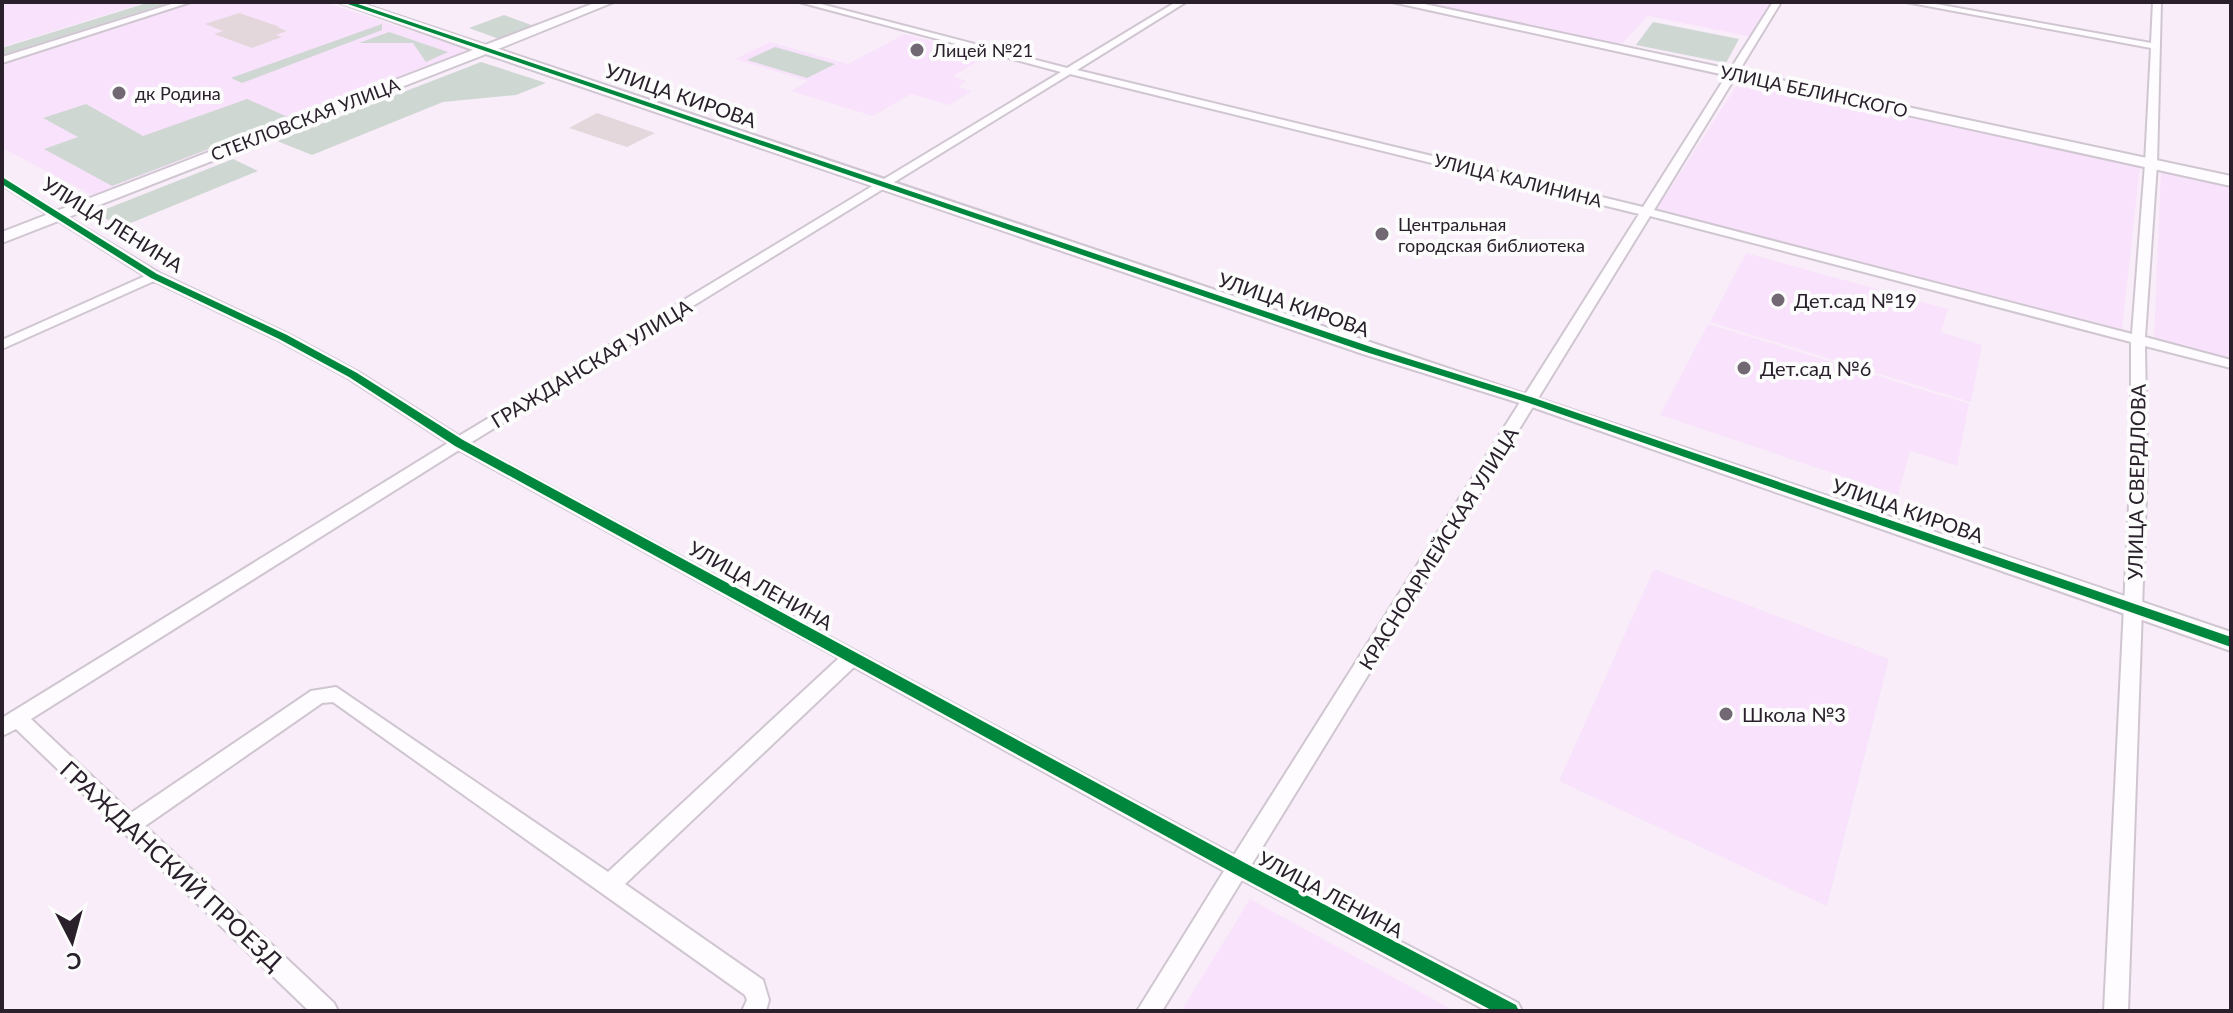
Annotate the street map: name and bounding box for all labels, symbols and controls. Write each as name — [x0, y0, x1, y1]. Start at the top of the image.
place label: Лицей №21 — [932, 39, 1033, 61]
marker: Лицей №21 — [908, 41, 926, 59]
street label: УЛИЦА КИРОВА — [602, 58, 760, 132]
street label: УЛИЦА БЕЛИНСКОГО — [1718, 60, 1910, 122]
street label: СТЕКЛОВСКАЯ УЛИЦА — [208, 73, 403, 165]
place label: дк Родина — [135, 82, 221, 104]
marker: дк Родина — [110, 84, 128, 102]
street label: УЛИЦА КАЛИНИНА — [1432, 148, 1605, 212]
street label: УЛИЦА ЛЕНИНА — [38, 171, 188, 277]
place label: Центральная городская библиотека — [1398, 213, 1585, 256]
marker: Центральная городская библиотека — [1373, 225, 1391, 243]
street label: УЛИЦА КИРОВА — [1215, 267, 1373, 341]
place label: Дет.сад №19 — [1794, 288, 1917, 312]
marker: Дет.сад №19 — [1769, 291, 1787, 309]
street label: ГРАЖДАНСКАЯ УЛИЦА — [486, 293, 696, 432]
place label: Дет.сад №6 — [1760, 356, 1871, 380]
marker: Дет.сад №6 — [1735, 359, 1753, 377]
street label: УЛИЦА СВЕРДЛОВА — [2122, 383, 2150, 580]
street label: КРАСНОАРМЕЙСКАЯ УЛИЦА — [1353, 422, 1523, 674]
street label: УЛИЦА КИРОВА — [1829, 473, 1987, 547]
street label: УЛИЦА ЛЕНИНА — [685, 536, 838, 635]
place label: Школа №3 — [1742, 702, 1846, 726]
marker: Школа №3 — [1717, 705, 1735, 723]
street label: ГРАЖДАНСКИЙ ПРОЕЗД — [55, 754, 289, 976]
street label: УЛИЦА ЛЕНИНА — [1254, 846, 1408, 943]
north arrow — [32, 901, 112, 981]

